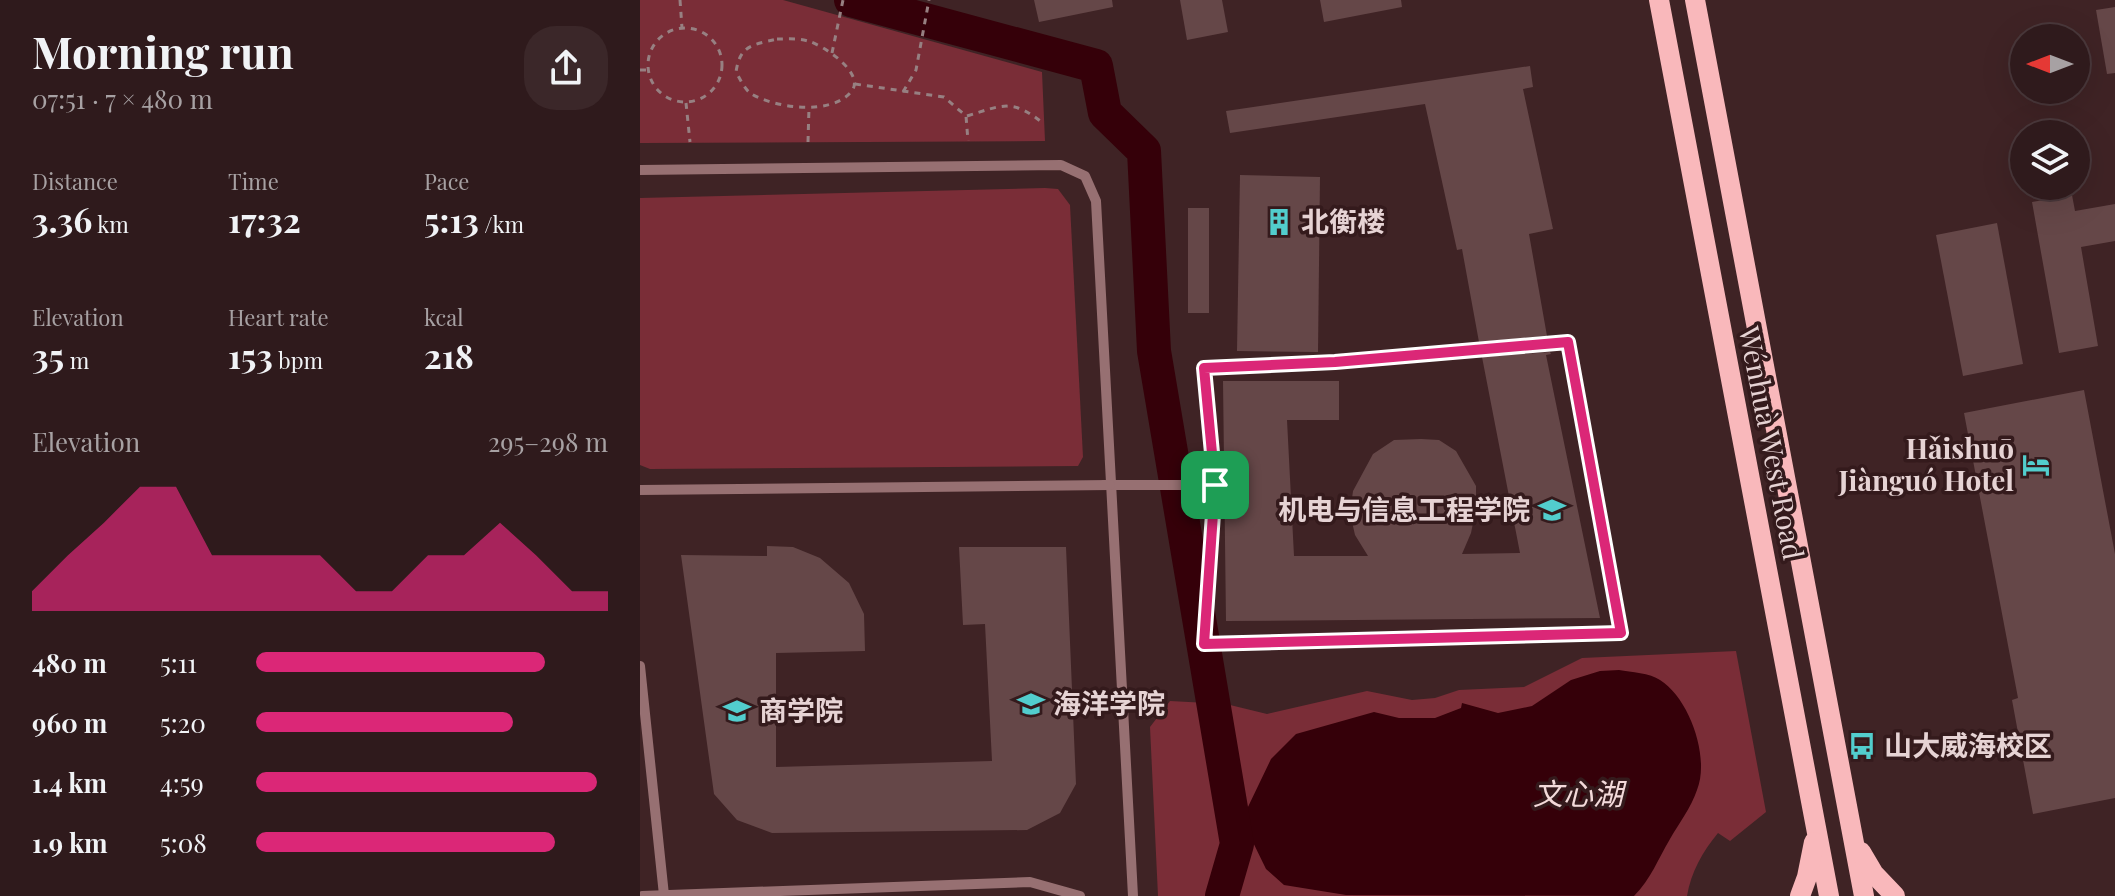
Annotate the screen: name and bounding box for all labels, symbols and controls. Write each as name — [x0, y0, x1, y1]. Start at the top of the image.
text: Morning run — [32, 21, 294, 80]
north arrow — [2010, 24, 2090, 104]
map controls — [2010, 24, 2090, 200]
button: share — [524, 26, 608, 110]
text: 07:51 · 7 × 480 m — [32, 81, 213, 116]
button: layers — [2010, 120, 2090, 200]
text: Distance — [32, 166, 118, 196]
text: Time — [228, 166, 279, 196]
text: Pace — [424, 166, 470, 196]
text: 3.36 — [32, 196, 92, 242]
text: 17:32 — [228, 196, 301, 242]
text: 5:13 — [424, 196, 479, 242]
place label: 北衡楼 — [1301, 202, 1385, 239]
building icon: 北衡楼 — [1264, 207, 1294, 237]
text: km — [92, 209, 129, 239]
text: /km — [479, 209, 524, 239]
text: Elevation — [32, 302, 124, 332]
text: Heart rate — [228, 302, 329, 332]
text: kcal — [424, 302, 463, 332]
street label: Wénhuà West Road — [1732, 322, 1813, 563]
text: 35 — [32, 332, 64, 378]
text: 153 — [228, 332, 273, 378]
text: 218 — [424, 332, 474, 378]
text: m — [64, 345, 89, 375]
text: bpm — [273, 345, 323, 375]
text: Elevation — [32, 424, 140, 459]
text: 295–298 m — [488, 424, 608, 459]
place label: Hǎishuō Jiànguó Hotel — [1838, 429, 2014, 498]
hotel icon: Hǎishuō Jiànguó Hotel — [2021, 450, 2051, 480]
pin — [1181, 451, 1249, 519]
icon: arrive — [1193, 463, 1237, 507]
place label: 机电与信息工程学院 — [1278, 490, 1530, 527]
school or university icon: 机电与信息工程学院 — [1537, 495, 1567, 525]
text: 480 m — [32, 645, 107, 680]
text: 5:11 — [160, 645, 197, 680]
place label: 海洋学院 — [1053, 684, 1165, 721]
school or university icon: 海洋学院 — [1016, 689, 1046, 719]
place label: 商学院 — [759, 691, 843, 728]
school or university icon: 商学院 — [722, 696, 752, 726]
text: 960 m — [32, 705, 107, 740]
text: 5:20 — [160, 705, 206, 740]
place label: 山大威海校区 — [1884, 726, 2052, 763]
bus stop icon: 山大威海校区 — [1847, 731, 1877, 761]
text: 1.4 km — [32, 765, 107, 800]
text: 4:59 — [160, 765, 204, 800]
water label: 文心湖 — [1533, 773, 1627, 813]
text: 1.9 km — [32, 825, 108, 860]
text: 5:08 — [160, 825, 207, 860]

